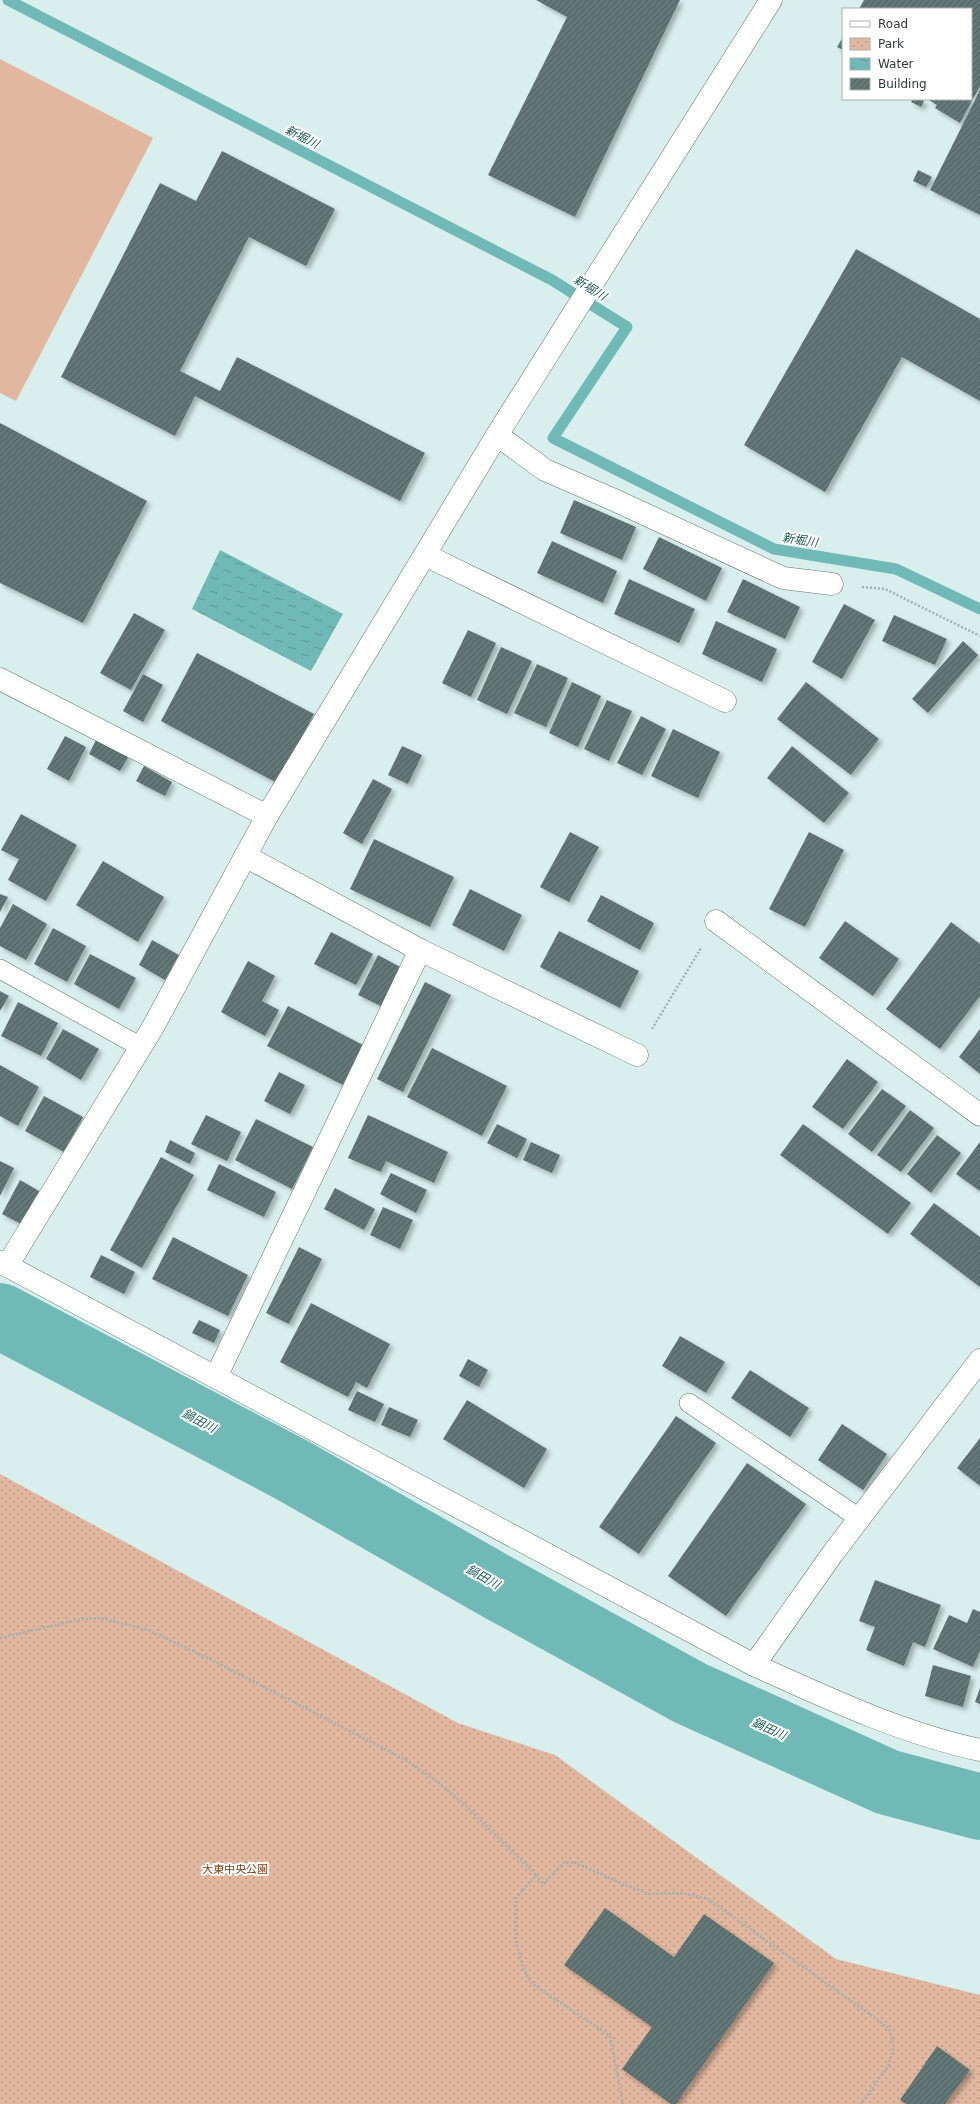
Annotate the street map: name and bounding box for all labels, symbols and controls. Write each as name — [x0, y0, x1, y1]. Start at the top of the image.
legend — [842, 8, 972, 100]
text: Road — [878, 17, 908, 31]
text: Park — [878, 37, 904, 51]
text: Water — [878, 57, 914, 71]
text: Building — [878, 77, 927, 91]
water label: 新堀川 — [283, 123, 323, 152]
water label: 新堀川 — [571, 273, 611, 305]
water label: 新堀川 — [781, 530, 821, 550]
water label: 鍋田川 — [180, 1406, 220, 1437]
water label: 鍋田川 — [464, 1562, 504, 1593]
water label: 鍋田川 — [750, 1715, 790, 1744]
park label: 大東中央公園 — [202, 1863, 268, 1876]

